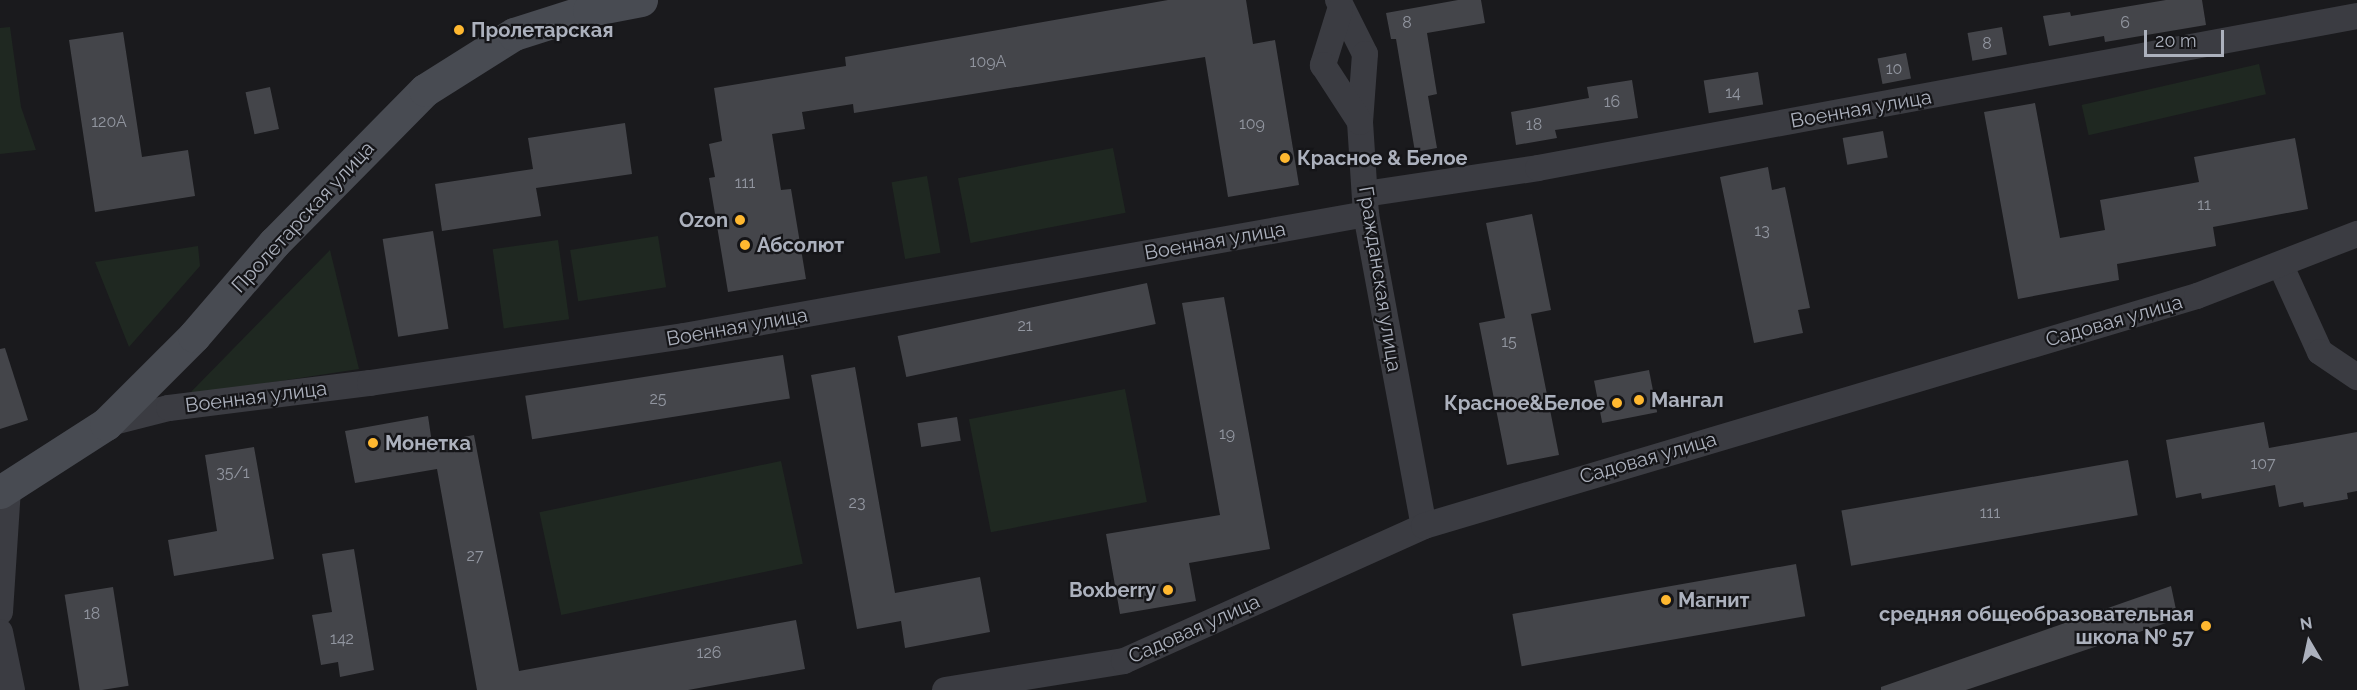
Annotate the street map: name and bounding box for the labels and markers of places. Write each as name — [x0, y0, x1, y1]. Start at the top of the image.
place label: Пролетарская — [471, 18, 614, 42]
marker: Пролетарская — [452, 23, 466, 37]
place label: Красное & Белое — [1297, 146, 1468, 170]
marker: Красное & Белое — [1278, 151, 1292, 165]
place label: Ozon — [679, 208, 728, 232]
marker: Ozon — [733, 213, 747, 227]
place label: Абсолют — [757, 233, 844, 257]
marker: Абсолют — [738, 238, 752, 252]
place label: Мангал — [1651, 388, 1724, 412]
place label: Красное&Белое — [1444, 391, 1605, 415]
marker: Мангал — [1632, 393, 1646, 407]
marker: Красное&Белое — [1610, 396, 1624, 410]
place label: Монетка — [385, 431, 471, 455]
marker: Монетка — [366, 436, 380, 450]
place label: Boxberry — [1069, 578, 1156, 602]
marker: Boxberry — [1161, 583, 1175, 597]
place label: Магнит — [1678, 588, 1749, 612]
marker: Магнит — [1659, 593, 1673, 607]
place label: средняя общеобразовательная школа № 57 — [1879, 602, 2194, 649]
marker: средняя общеобразовательная школа № 57 — [2199, 619, 2213, 633]

